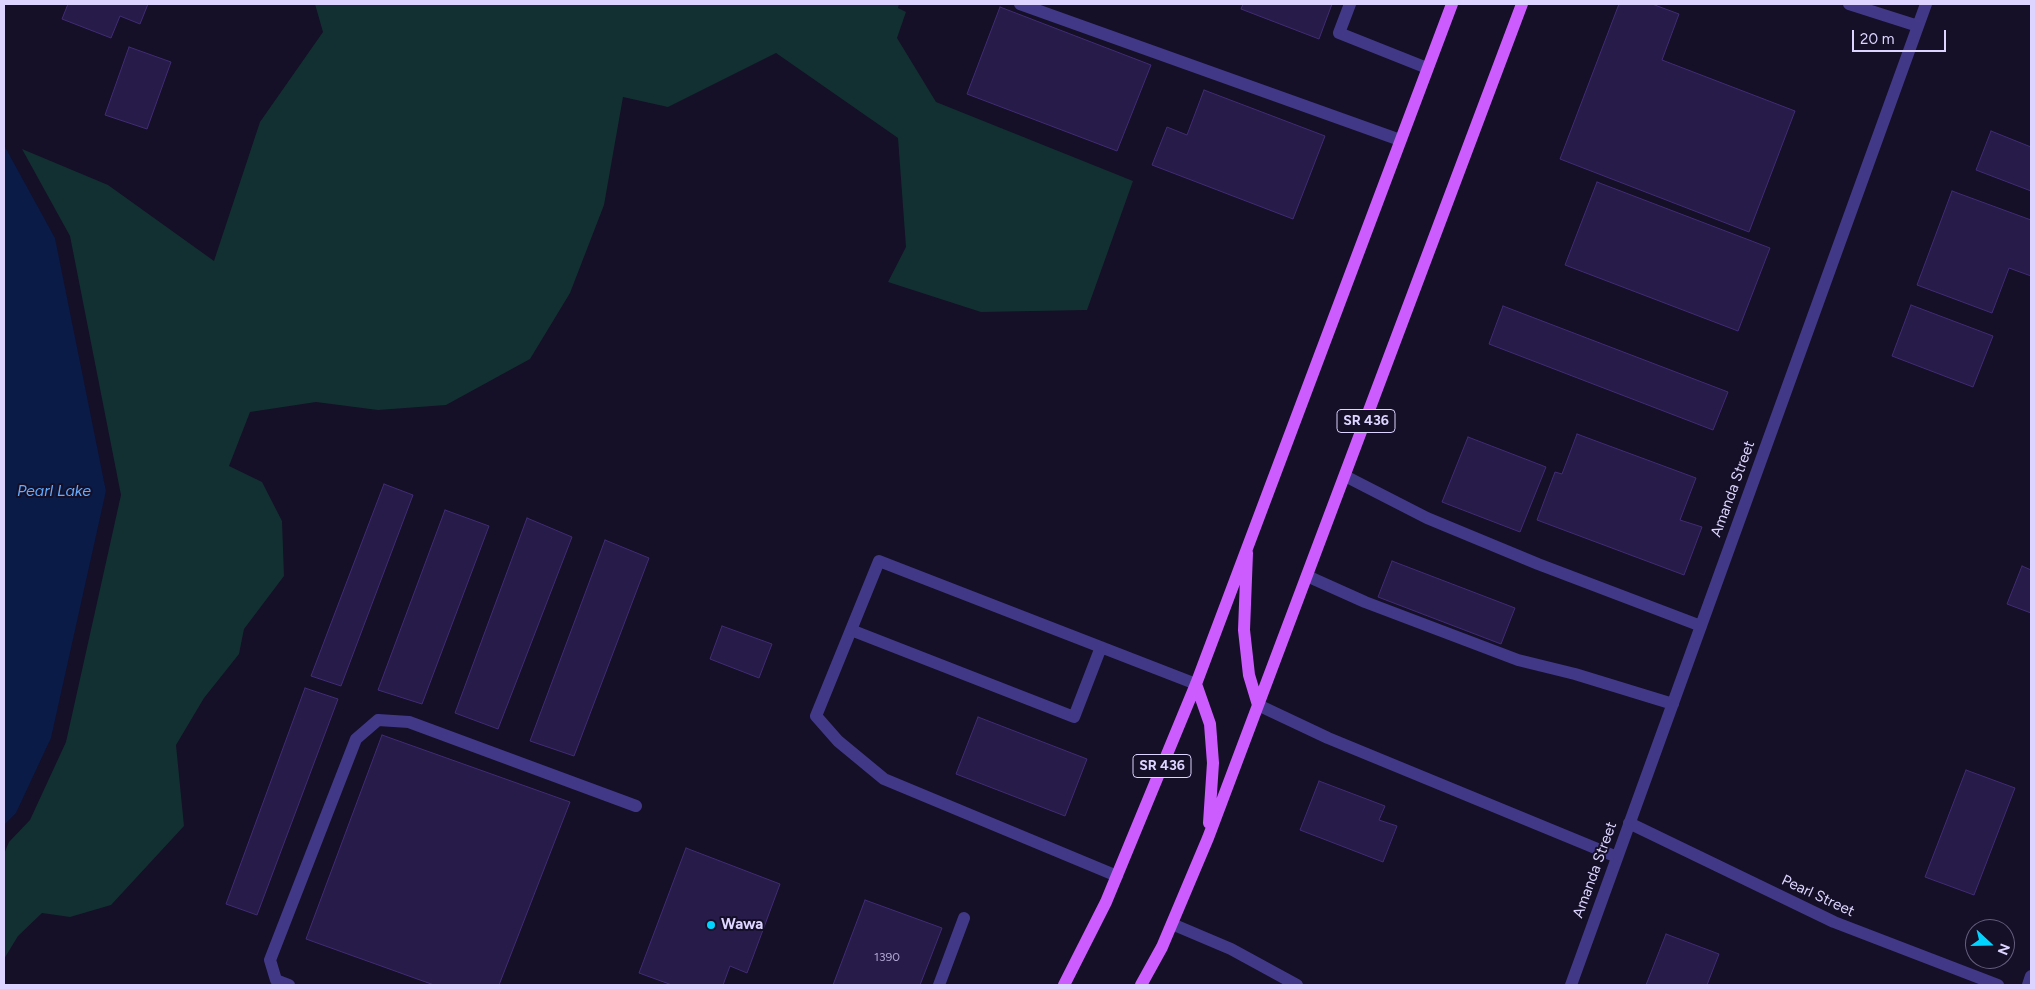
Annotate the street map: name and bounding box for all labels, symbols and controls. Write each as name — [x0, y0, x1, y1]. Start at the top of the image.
scale bar — [1855, 20, 1949, 52]
text: 20 m — [1860, 30, 1894, 48]
road number: SR 436 — [1337, 410, 1395, 432]
street label: Amanda Street — [1707, 438, 1759, 540]
water label: Pearl Lake — [17, 481, 91, 501]
road number: SR 436 — [1133, 754, 1191, 778]
street label: Amanda Street — [1569, 819, 1621, 921]
street label: Pearl Street — [1779, 871, 1857, 921]
place label: Wawa — [721, 916, 763, 934]
marker: Wawa — [705, 919, 717, 931]
north arrow — [1965, 919, 2015, 969]
text: N — [1994, 941, 2013, 957]
house number: 1390 — [874, 950, 900, 964]

